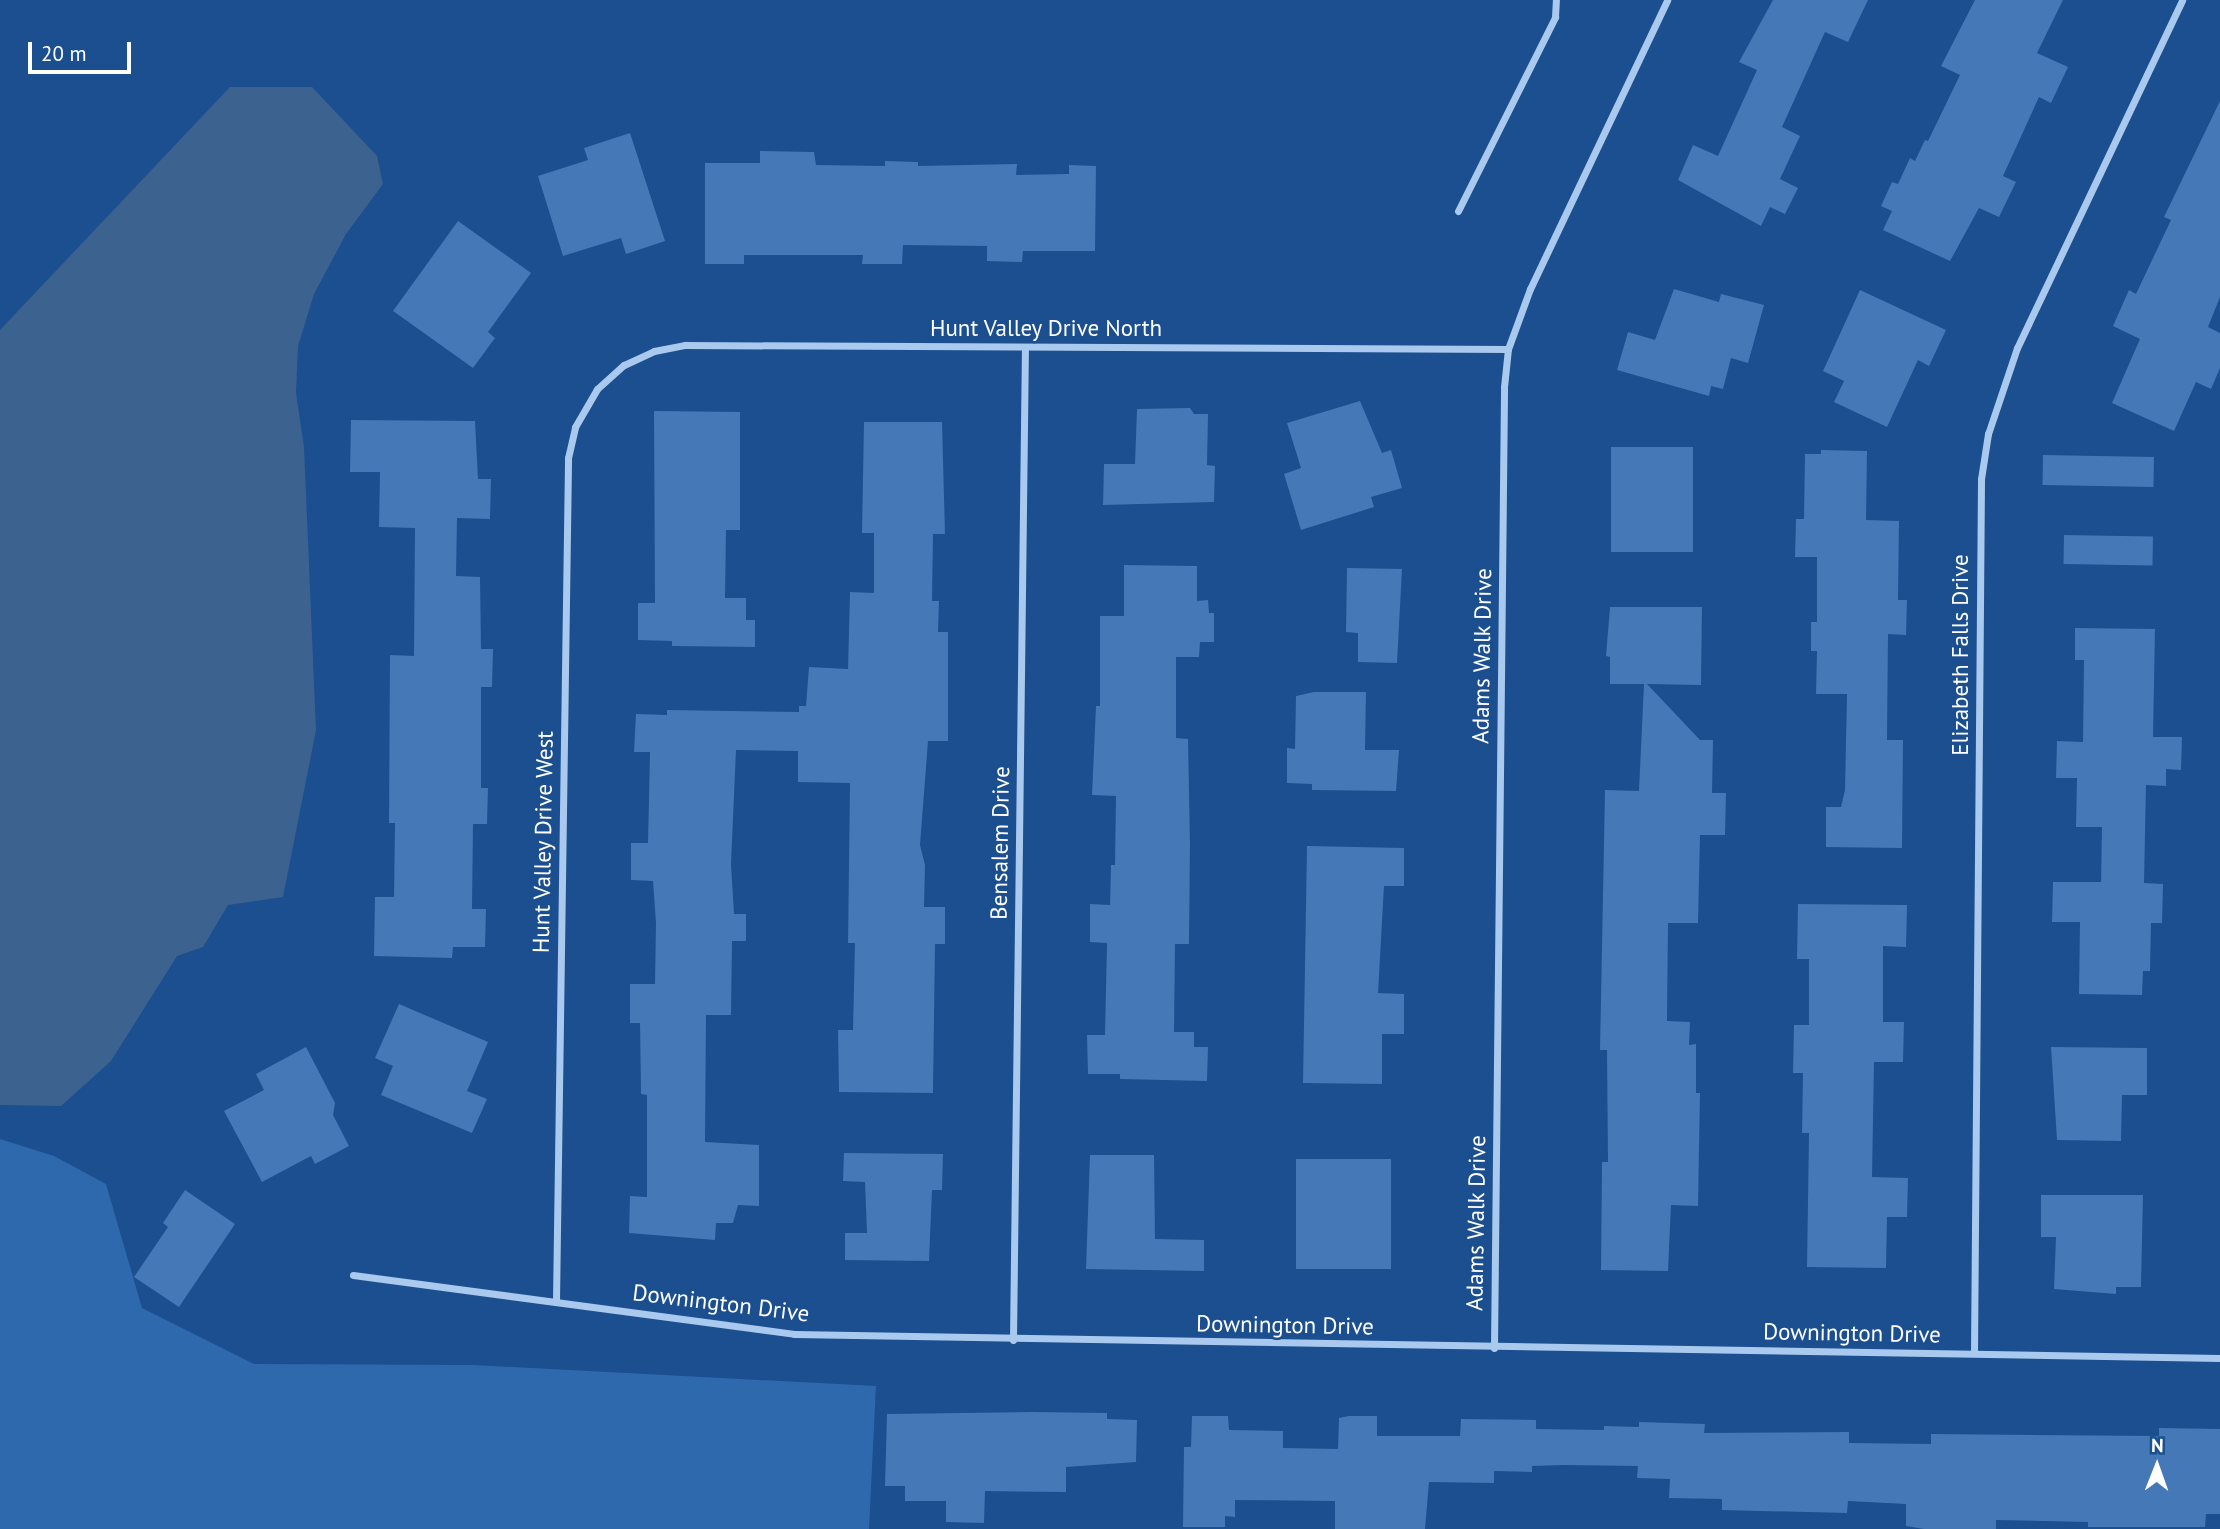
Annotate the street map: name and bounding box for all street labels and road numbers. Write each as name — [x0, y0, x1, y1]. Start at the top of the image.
street label: Hunt Valley Drive North — [929, 314, 1163, 342]
street label: Elizabeth Falls Drive — [1946, 554, 1974, 756]
street label: Adams Walk Drive — [1467, 567, 1497, 745]
street label: Hunt Valley Drive West — [527, 730, 559, 954]
street label: Bensalem Drive — [985, 766, 1015, 920]
street label: Adams Walk Drive — [1461, 1134, 1491, 1312]
street label: Downington Drive — [631, 1278, 811, 1328]
street label: Downington Drive — [1196, 1310, 1374, 1340]
street label: Downington Drive — [1763, 1318, 1941, 1348]

